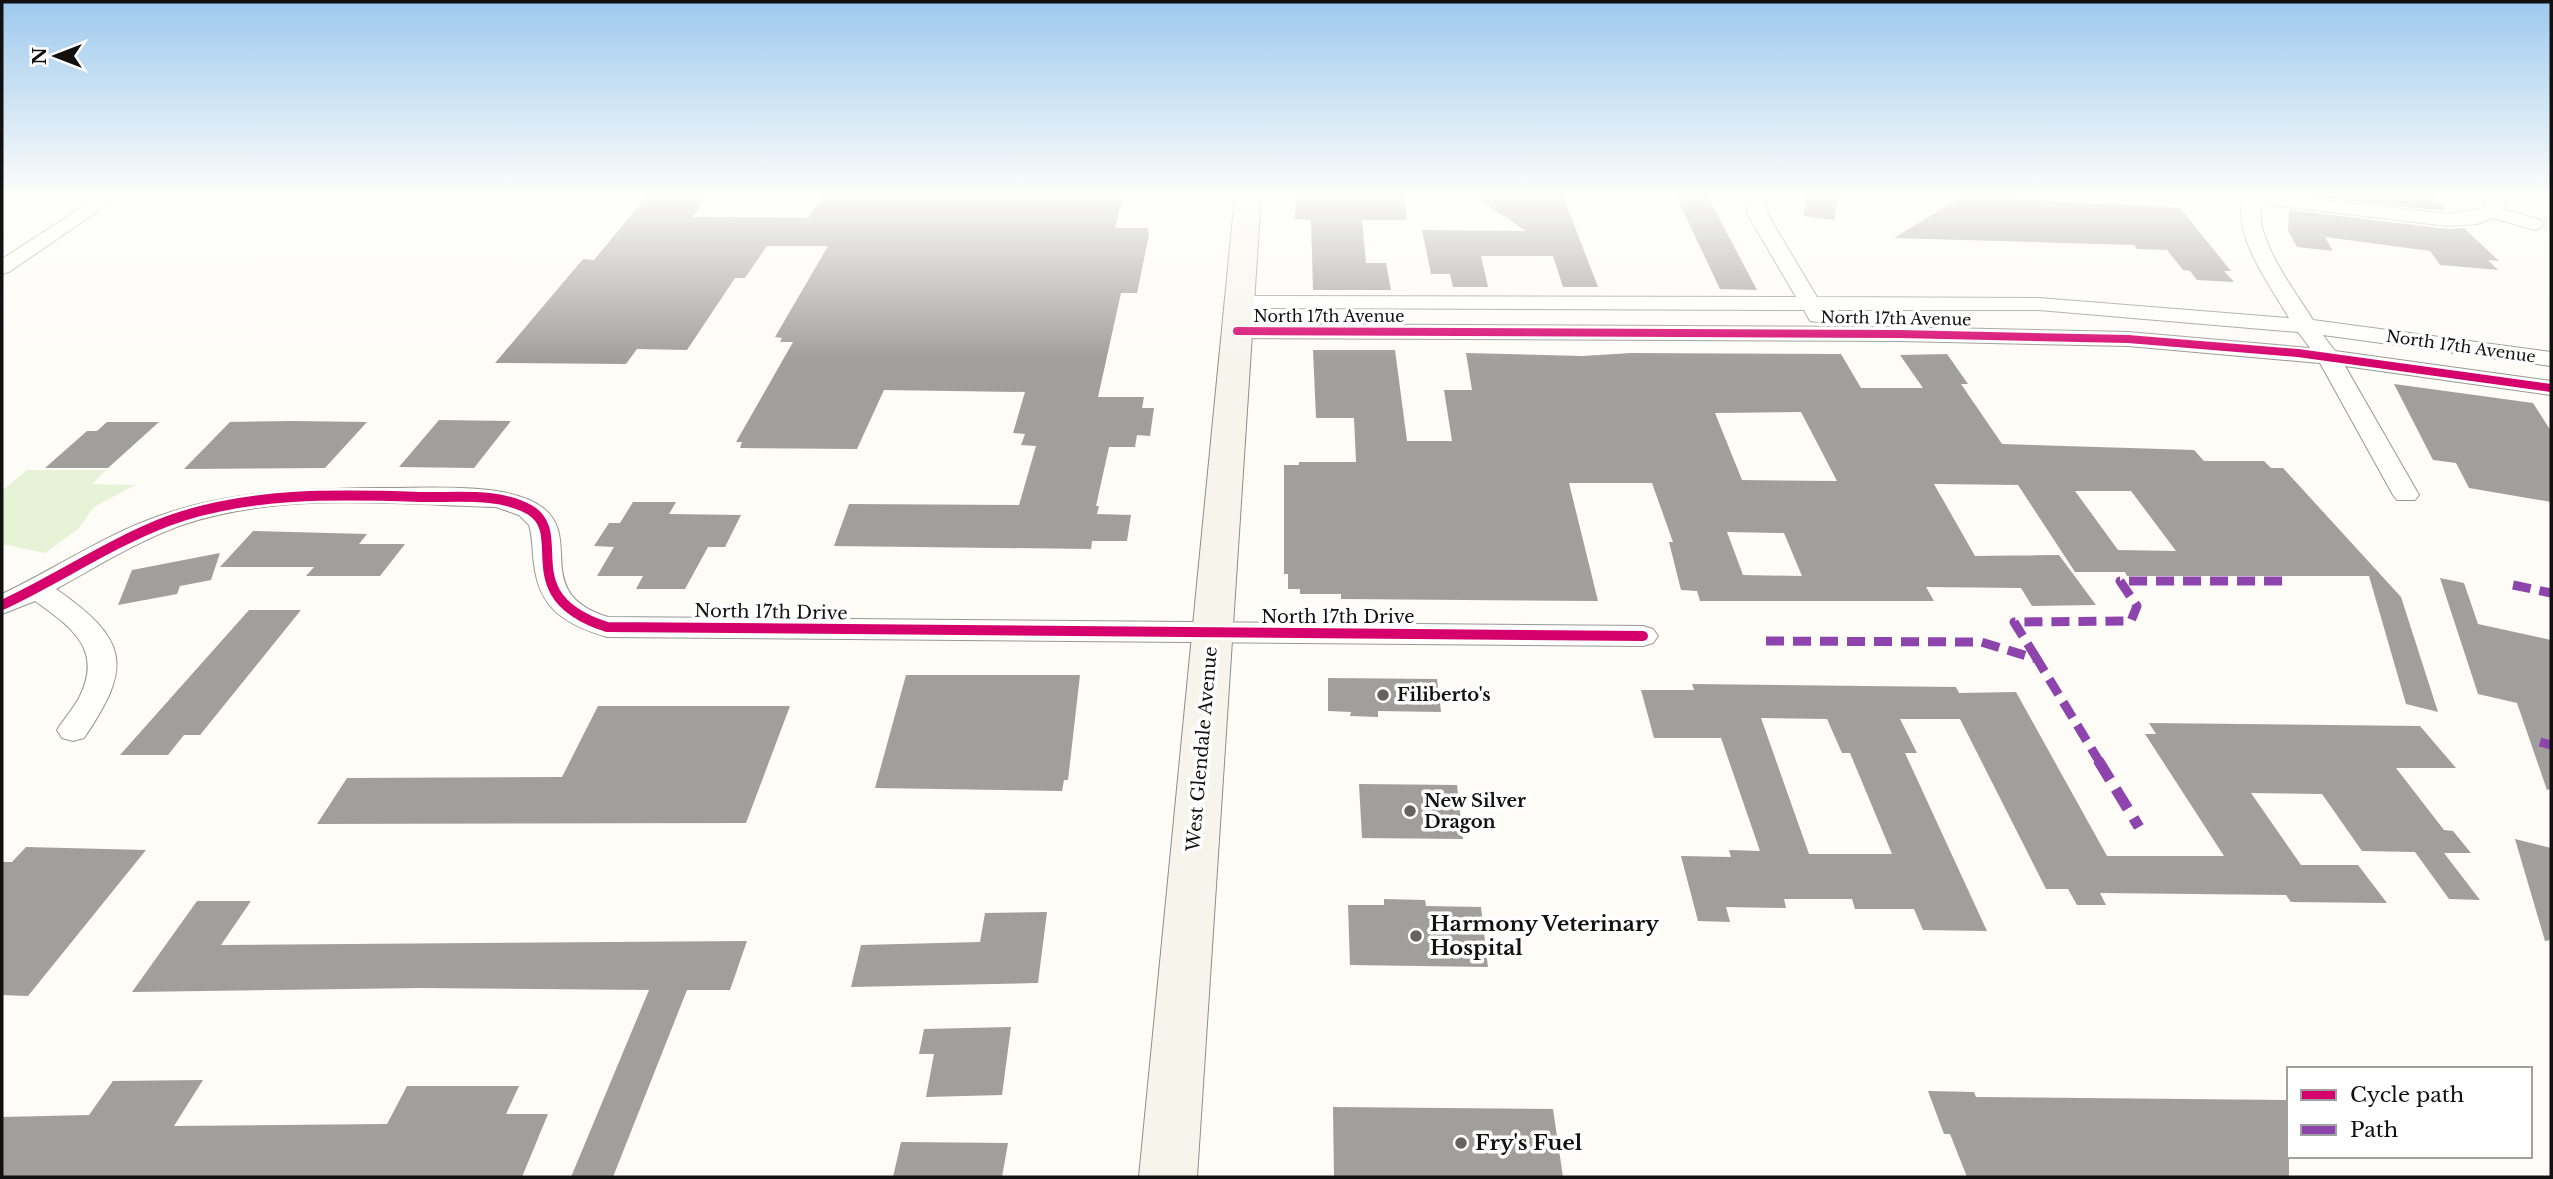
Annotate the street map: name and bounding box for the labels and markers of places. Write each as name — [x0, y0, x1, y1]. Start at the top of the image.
place label: Filiberto's — [1397, 684, 1491, 706]
marker: Filiberto's — [1375, 687, 1391, 703]
place label: New Silver Dragon — [1424, 790, 1526, 833]
marker: New Silver Dragon — [1402, 803, 1418, 819]
place label: Harmony Veterinary Hospital — [1430, 911, 1659, 961]
marker: Harmony Veterinary Hospital — [1408, 928, 1424, 944]
place label: Fry's Fuel — [1475, 1130, 1583, 1156]
marker: Fry's Fuel — [1453, 1135, 1469, 1151]

